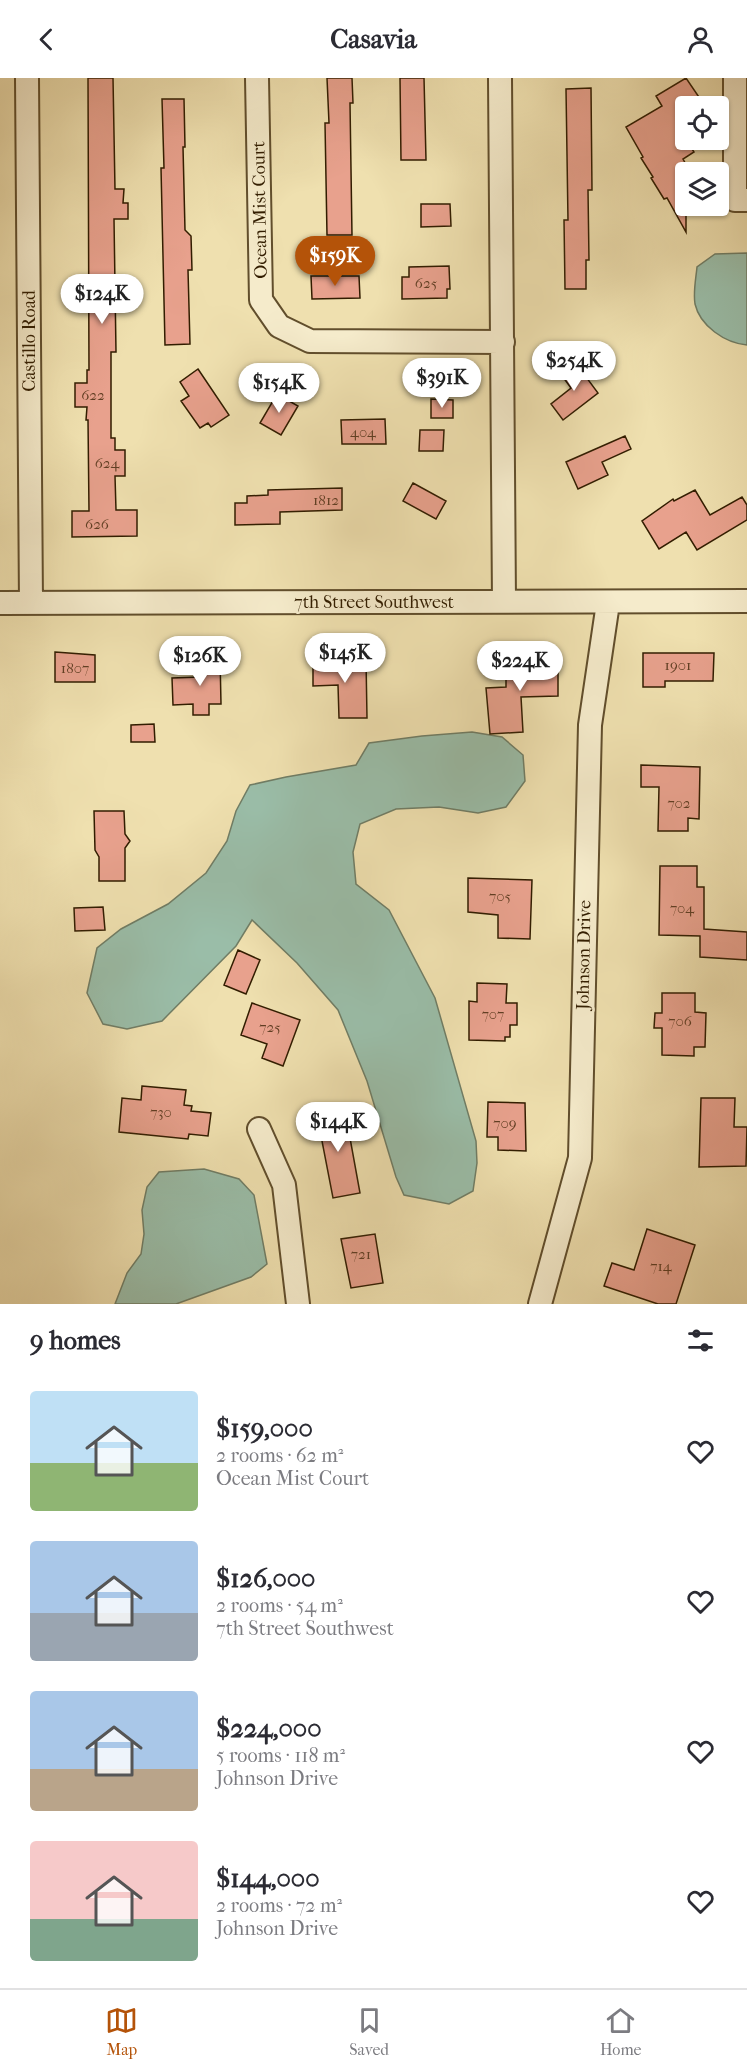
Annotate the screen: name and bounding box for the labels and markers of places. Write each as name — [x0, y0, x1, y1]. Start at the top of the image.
pin: $159K — [293, 236, 377, 287]
pin: $124K — [60, 274, 144, 325]
pin: $254K — [532, 341, 616, 392]
pin: $391K — [400, 358, 484, 409]
pin: $154K — [237, 363, 321, 414]
pin: $145K — [303, 633, 387, 684]
pin: $126K — [158, 636, 242, 687]
pin: $224K — [478, 641, 562, 692]
pin: $144K — [296, 1102, 380, 1153]

